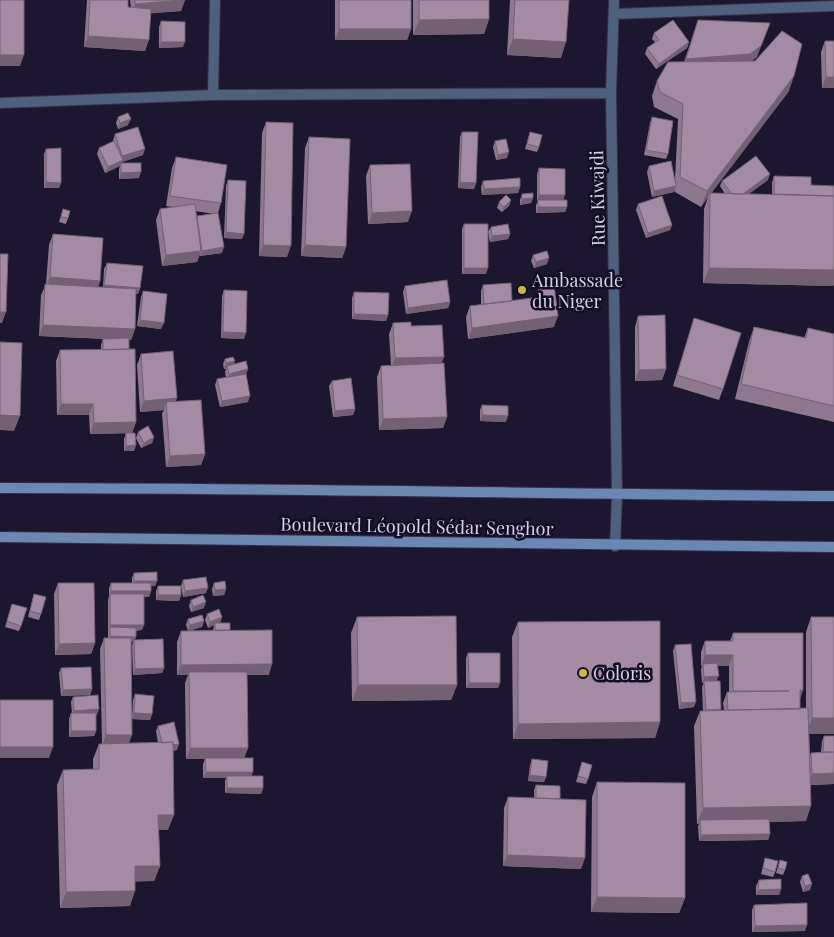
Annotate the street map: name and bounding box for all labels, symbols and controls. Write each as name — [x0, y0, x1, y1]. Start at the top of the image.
street label: Rue Kiwajdi — [584, 150, 610, 246]
place label: Ambassade du Niger — [531, 268, 623, 313]
marker: Ambassade du Niger — [516, 284, 528, 296]
street label: Boulevard Léopold Sédar Senghor — [280, 512, 554, 540]
place label: Coloris — [593, 661, 651, 685]
marker: Coloris — [577, 667, 589, 679]

